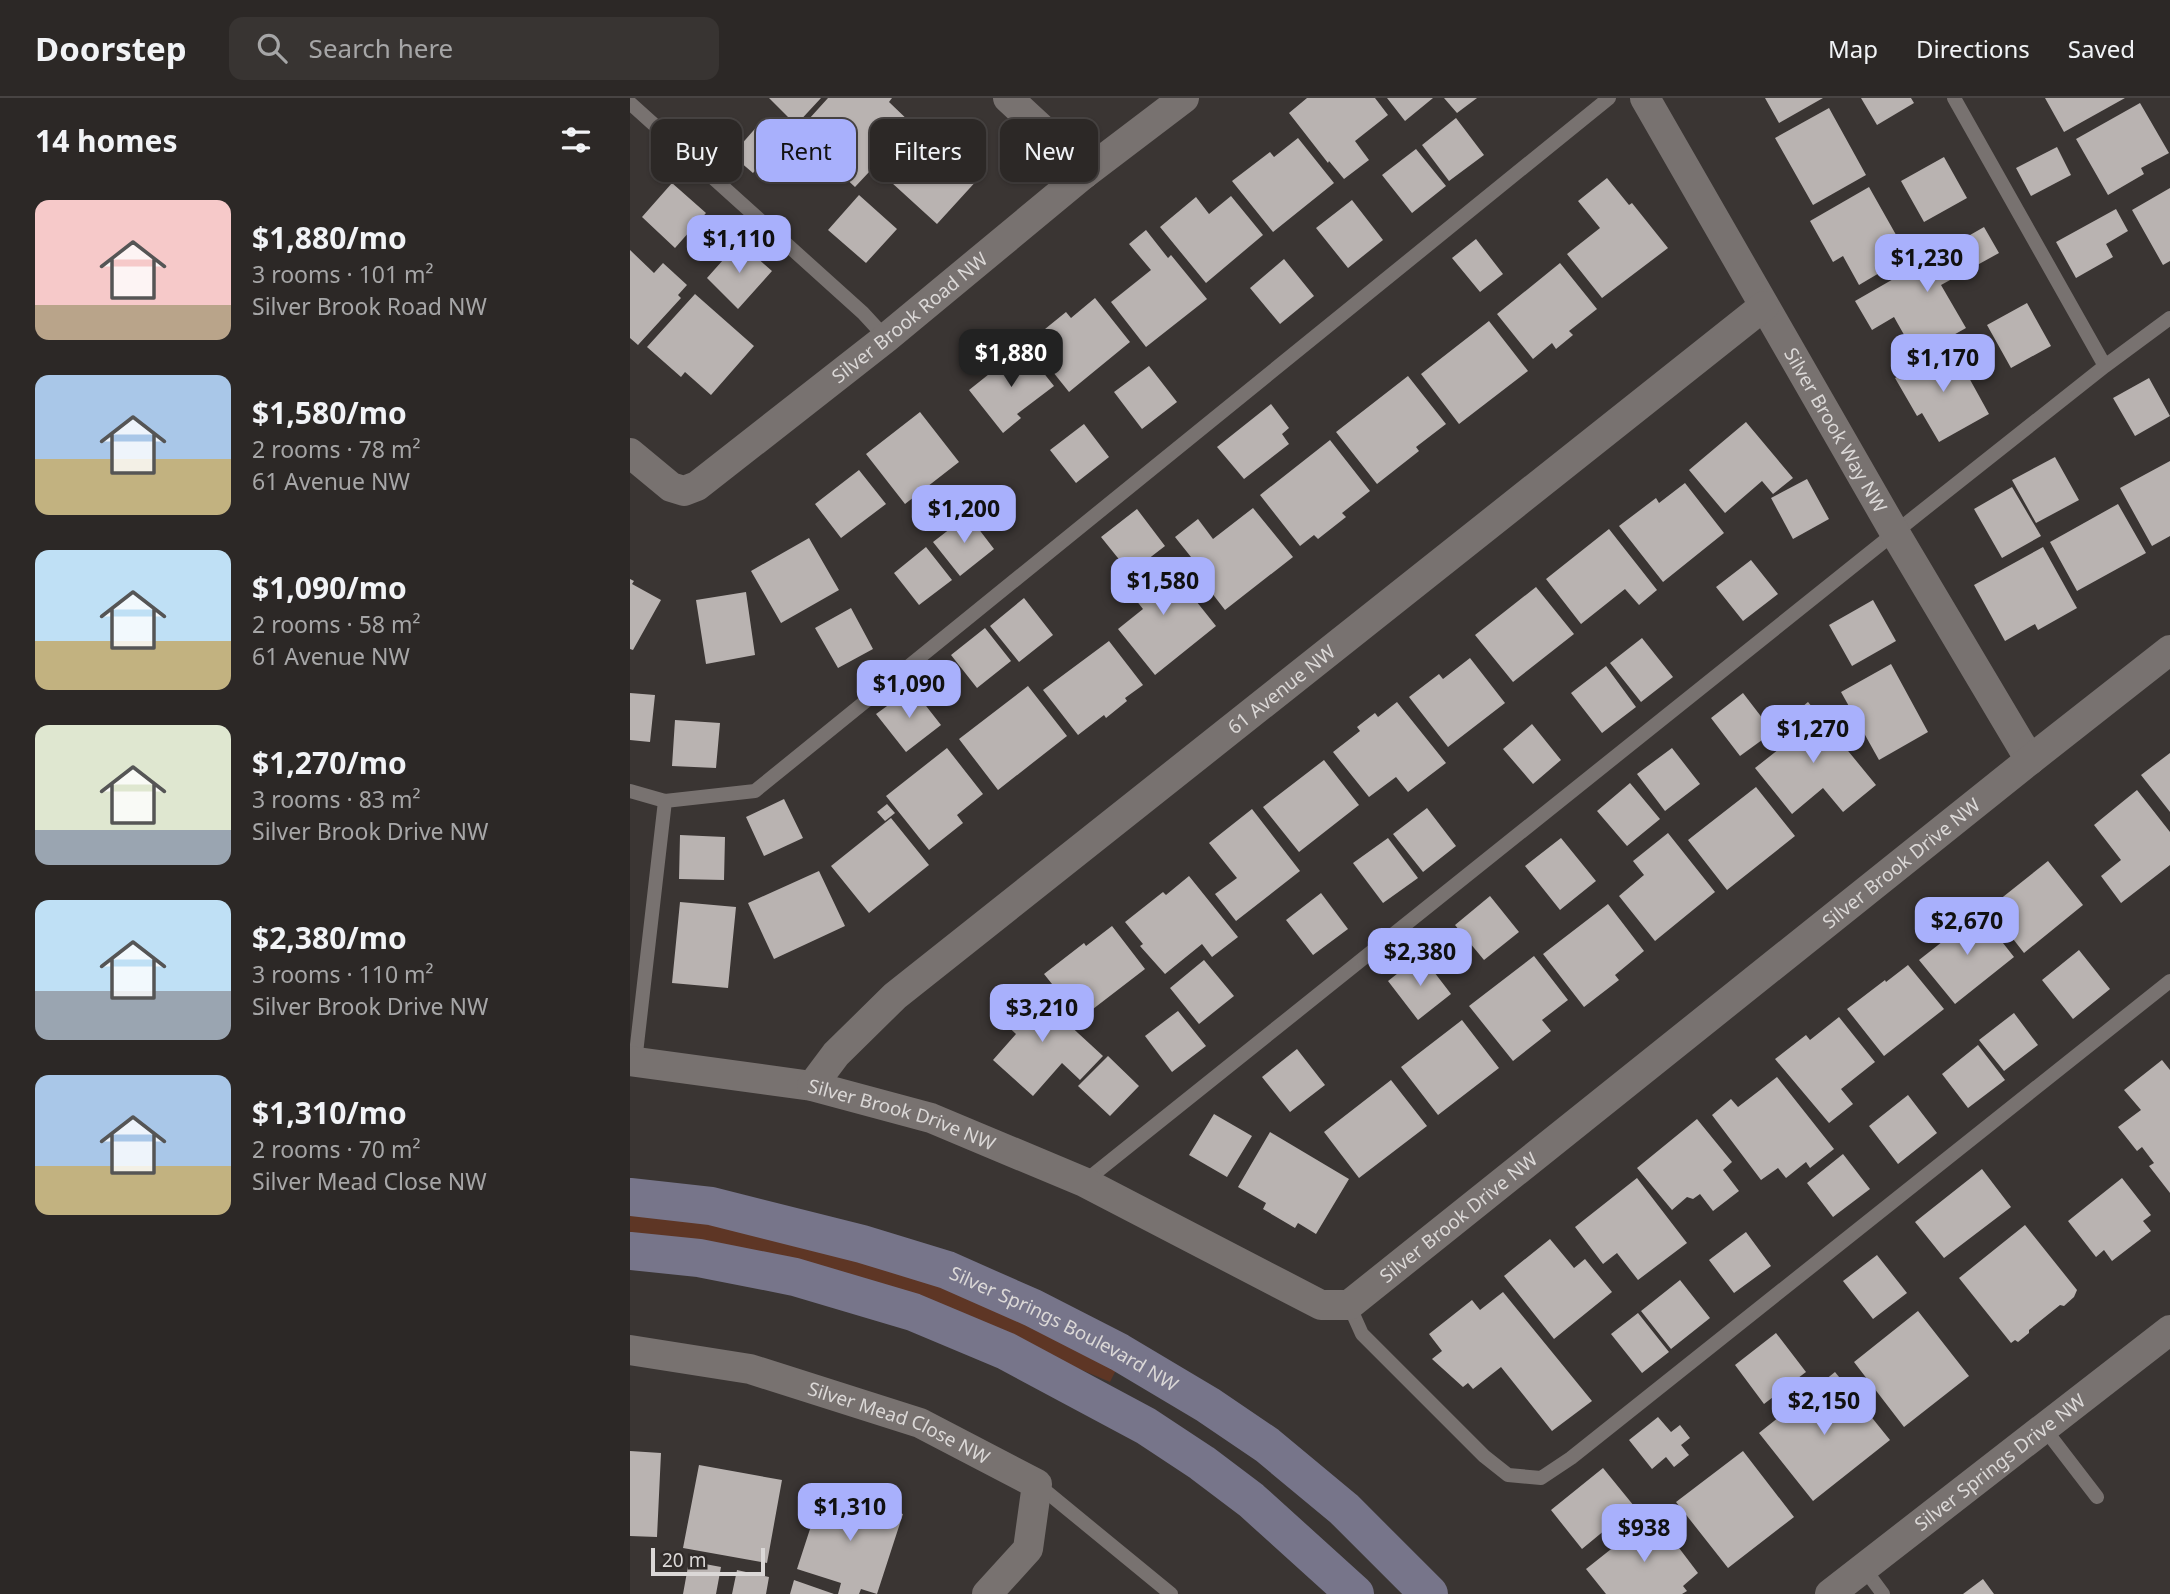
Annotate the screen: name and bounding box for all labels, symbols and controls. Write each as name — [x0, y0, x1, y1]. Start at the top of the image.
search box — [229, 17, 719, 80]
text: Doorstep — [35, 26, 187, 71]
icon: search — [253, 29, 291, 67]
text: Search here — [309, 30, 453, 66]
text: Map — [1828, 32, 1878, 65]
text: Directions — [1916, 32, 2030, 65]
text: Saved — [2068, 32, 2135, 65]
chip: Buy — [651, 119, 742, 182]
chip: Rent — [756, 119, 856, 182]
chip: Filters — [870, 119, 986, 182]
chip: New — [1000, 119, 1098, 182]
text: 14 homes — [35, 120, 178, 161]
icon: filters — [557, 121, 595, 159]
pin: $1,110 — [682, 216, 796, 275]
text: $1,880/mo — [252, 217, 407, 258]
text: $1,110 — [703, 222, 775, 254]
icon: home — [91, 228, 175, 312]
pin: $1,230 — [1870, 234, 1984, 294]
text: $1,230 — [1891, 241, 1963, 273]
street label: Silver Brook Road NW — [826, 246, 993, 389]
text: 3 rooms · 101 m² — [252, 258, 434, 290]
text: Silver Brook Road NW — [252, 290, 487, 322]
pin: $1,880 — [954, 330, 1068, 389]
pin: $1,170 — [1886, 334, 2000, 394]
text: $1,880 — [975, 336, 1047, 368]
text: $1,170 — [1907, 341, 1979, 373]
street label: Silver Brook Way NW — [1778, 343, 1894, 518]
text: $1,580/mo — [252, 392, 407, 433]
icon: home — [91, 403, 175, 487]
text: 2 rooms · 78 m² — [252, 433, 421, 465]
text: 61 Avenue NW — [252, 465, 410, 497]
pin: $1,200 — [907, 486, 1021, 545]
text: $1,200 — [928, 492, 1000, 524]
pin: $1,580 — [1106, 558, 1220, 617]
text: $1,580 — [1127, 564, 1199, 596]
text: $1,090/mo — [252, 567, 407, 608]
icon: home — [91, 578, 175, 662]
text: 2 rooms · 58 m² — [252, 608, 421, 640]
street label: 61 Avenue NW — [1222, 638, 1341, 740]
text: 61 Avenue NW — [252, 640, 410, 672]
pin: $1,090 — [852, 660, 966, 720]
text: $1,090 — [873, 667, 945, 699]
pin: $1,270 — [1756, 706, 1870, 765]
text: $1,270 — [1777, 712, 1849, 744]
text: $1,270/mo — [252, 742, 407, 783]
icon: home — [91, 753, 175, 837]
text: 3 rooms · 83 m² — [252, 783, 421, 815]
street label: Silver Brook Drive NW — [1817, 792, 1986, 934]
text: Silver Brook Drive NW — [252, 815, 488, 847]
pin: $2,670 — [1910, 898, 2024, 957]
text: $2,670 — [1931, 904, 2003, 936]
text: $2,380/mo — [252, 917, 407, 958]
icon: home — [91, 928, 175, 1012]
pin: $2,380 — [1363, 928, 1477, 988]
text: $2,380 — [1384, 935, 1456, 967]
text: 3 rooms · 110 m² — [252, 958, 434, 990]
pin: $3,210 — [985, 984, 1099, 1044]
text: Silver Brook Drive NW — [252, 990, 488, 1022]
text: $3,210 — [1006, 991, 1078, 1023]
street label: Silver Brook Drive NW — [805, 1073, 1000, 1157]
text: $1,310/mo — [252, 1092, 407, 1133]
icon: home — [91, 1103, 175, 1187]
text: 2 rooms · 70 m² — [252, 1133, 421, 1165]
street label: Silver Brook Drive NW — [1374, 1146, 1543, 1289]
text: Silver Mead Close NW — [252, 1165, 487, 1197]
street label: Silver Springs Boulevard NW — [946, 1260, 1183, 1398]
street label: Silver Mead Close NW — [805, 1375, 995, 1470]
pin: $2,150 — [1767, 1378, 1881, 1437]
text: $2,150 — [1788, 1384, 1860, 1416]
street label: Silver Springs Drive NW — [1909, 1387, 2091, 1537]
pin: $1,310 — [793, 1484, 907, 1543]
text: $1,310 — [814, 1490, 886, 1522]
pin: $938 — [1603, 1504, 1685, 1564]
text: $938 — [1618, 1511, 1670, 1543]
scale bar — [651, 1545, 765, 1577]
text: 20 m — [662, 1547, 706, 1573]

